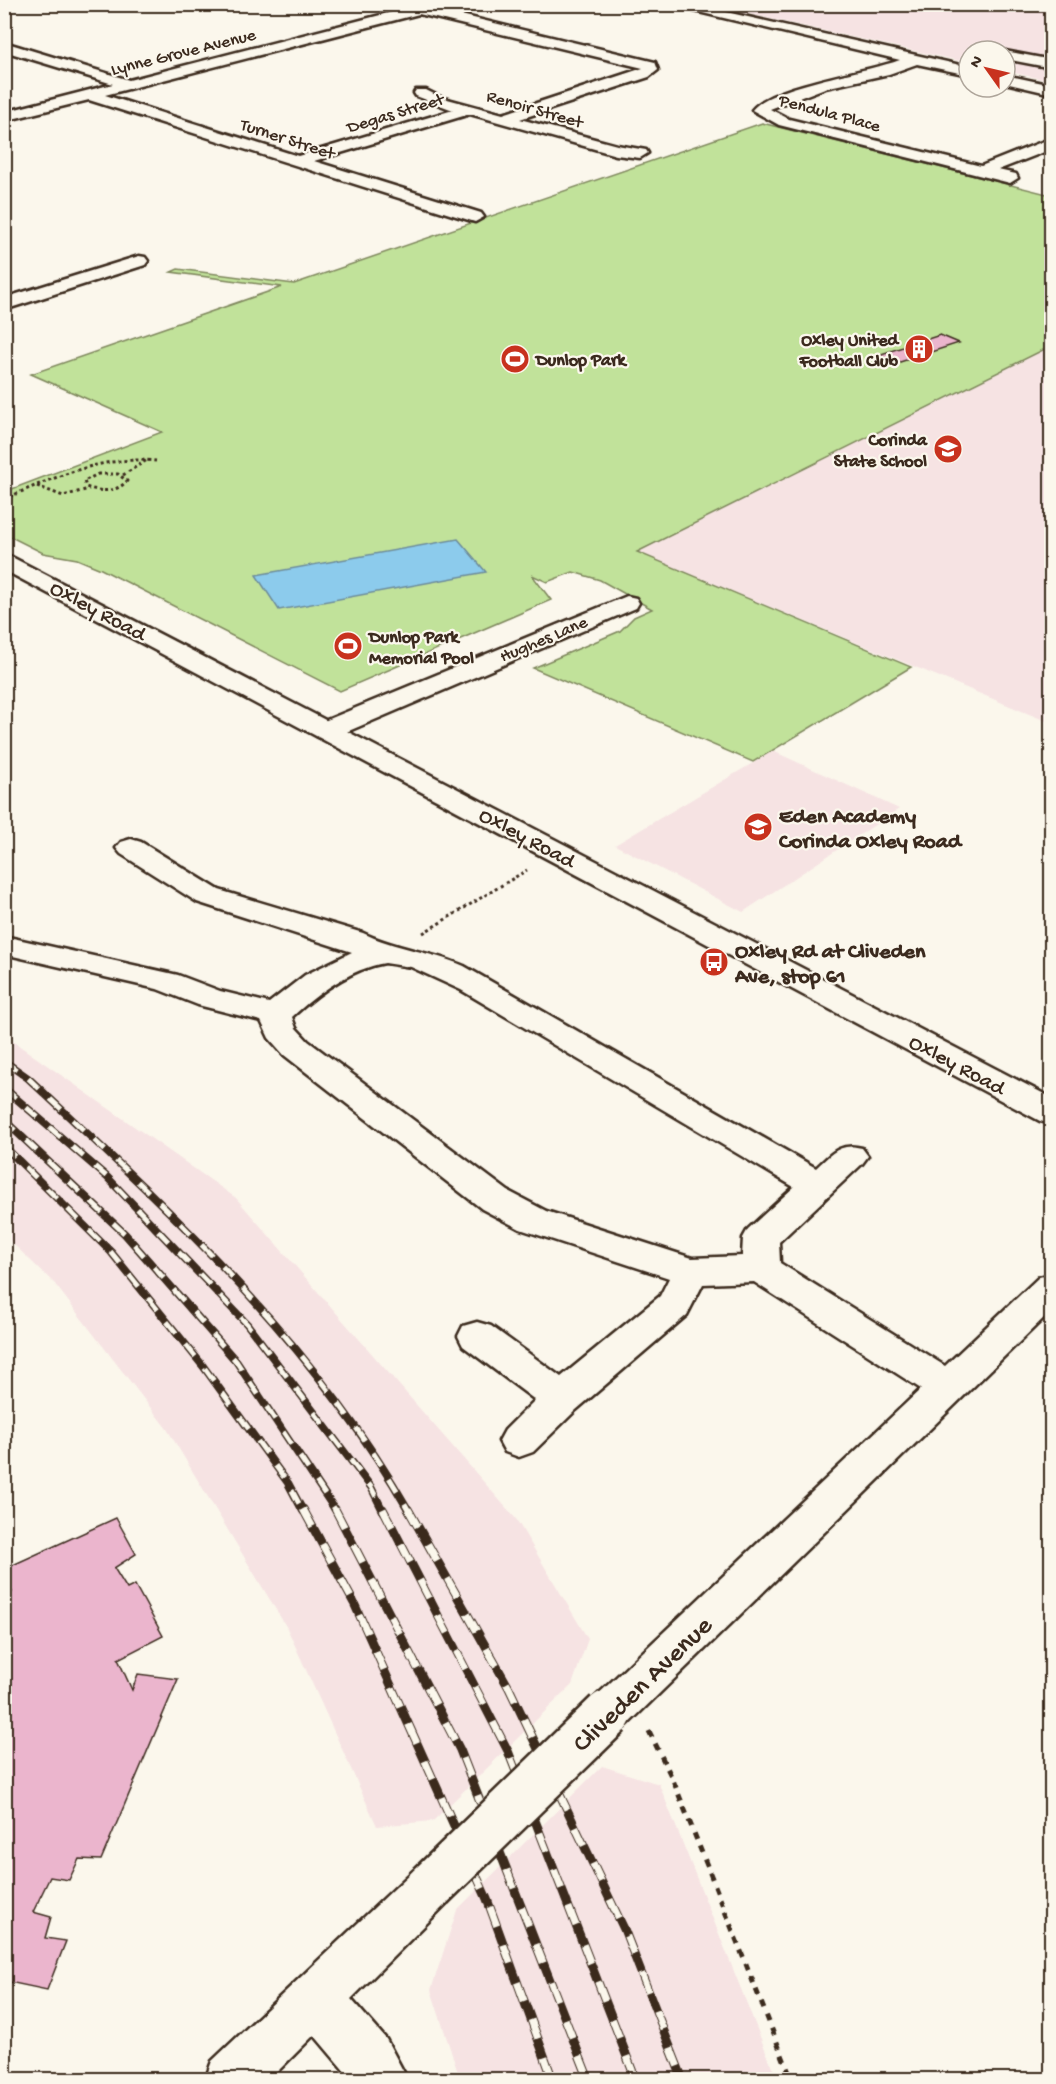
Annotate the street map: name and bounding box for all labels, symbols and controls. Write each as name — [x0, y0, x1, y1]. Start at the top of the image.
street label: Lynne Grove Avenue — [109, 25, 259, 82]
north arrow — [957, 39, 1017, 99]
text: N — [967, 52, 989, 72]
street label: Renoir Street — [484, 87, 586, 135]
street label: Degas Street — [344, 89, 448, 139]
street label: Pendula Place — [775, 91, 883, 138]
street label: Turner Street — [236, 115, 339, 166]
place label: Oxley United Football Club — [798, 331, 900, 373]
building icon: Oxley United Football Club — [903, 333, 935, 365]
sports icon: Dunlop Park — [499, 343, 531, 375]
place label: Dunlop Park — [534, 351, 627, 372]
place label: Corinda State School — [834, 431, 928, 473]
school or university icon: Corinda State School — [932, 433, 964, 465]
street label: Oxley Road — [45, 576, 151, 650]
street label: Hughes Lane — [497, 612, 592, 668]
place label: Dunlop Park Memorial Pool — [367, 628, 474, 670]
sports icon: Dunlop Park Memorial Pool — [332, 630, 364, 662]
street label: Oxley Road — [474, 803, 580, 877]
place label: Eden Academy Corinda Oxley Road — [778, 805, 963, 856]
school or university icon: Eden Academy Corinda Oxley Road — [742, 811, 774, 843]
place label: Oxley Rd at Cliveden Ave, stop 61 — [734, 940, 926, 991]
bus stop icon: Oxley Rd at Cliveden Ave, stop 61 — [698, 946, 730, 978]
street label: Oxley Road — [904, 1030, 1010, 1104]
street label: Cliveden Avenue — [567, 1610, 721, 1761]

